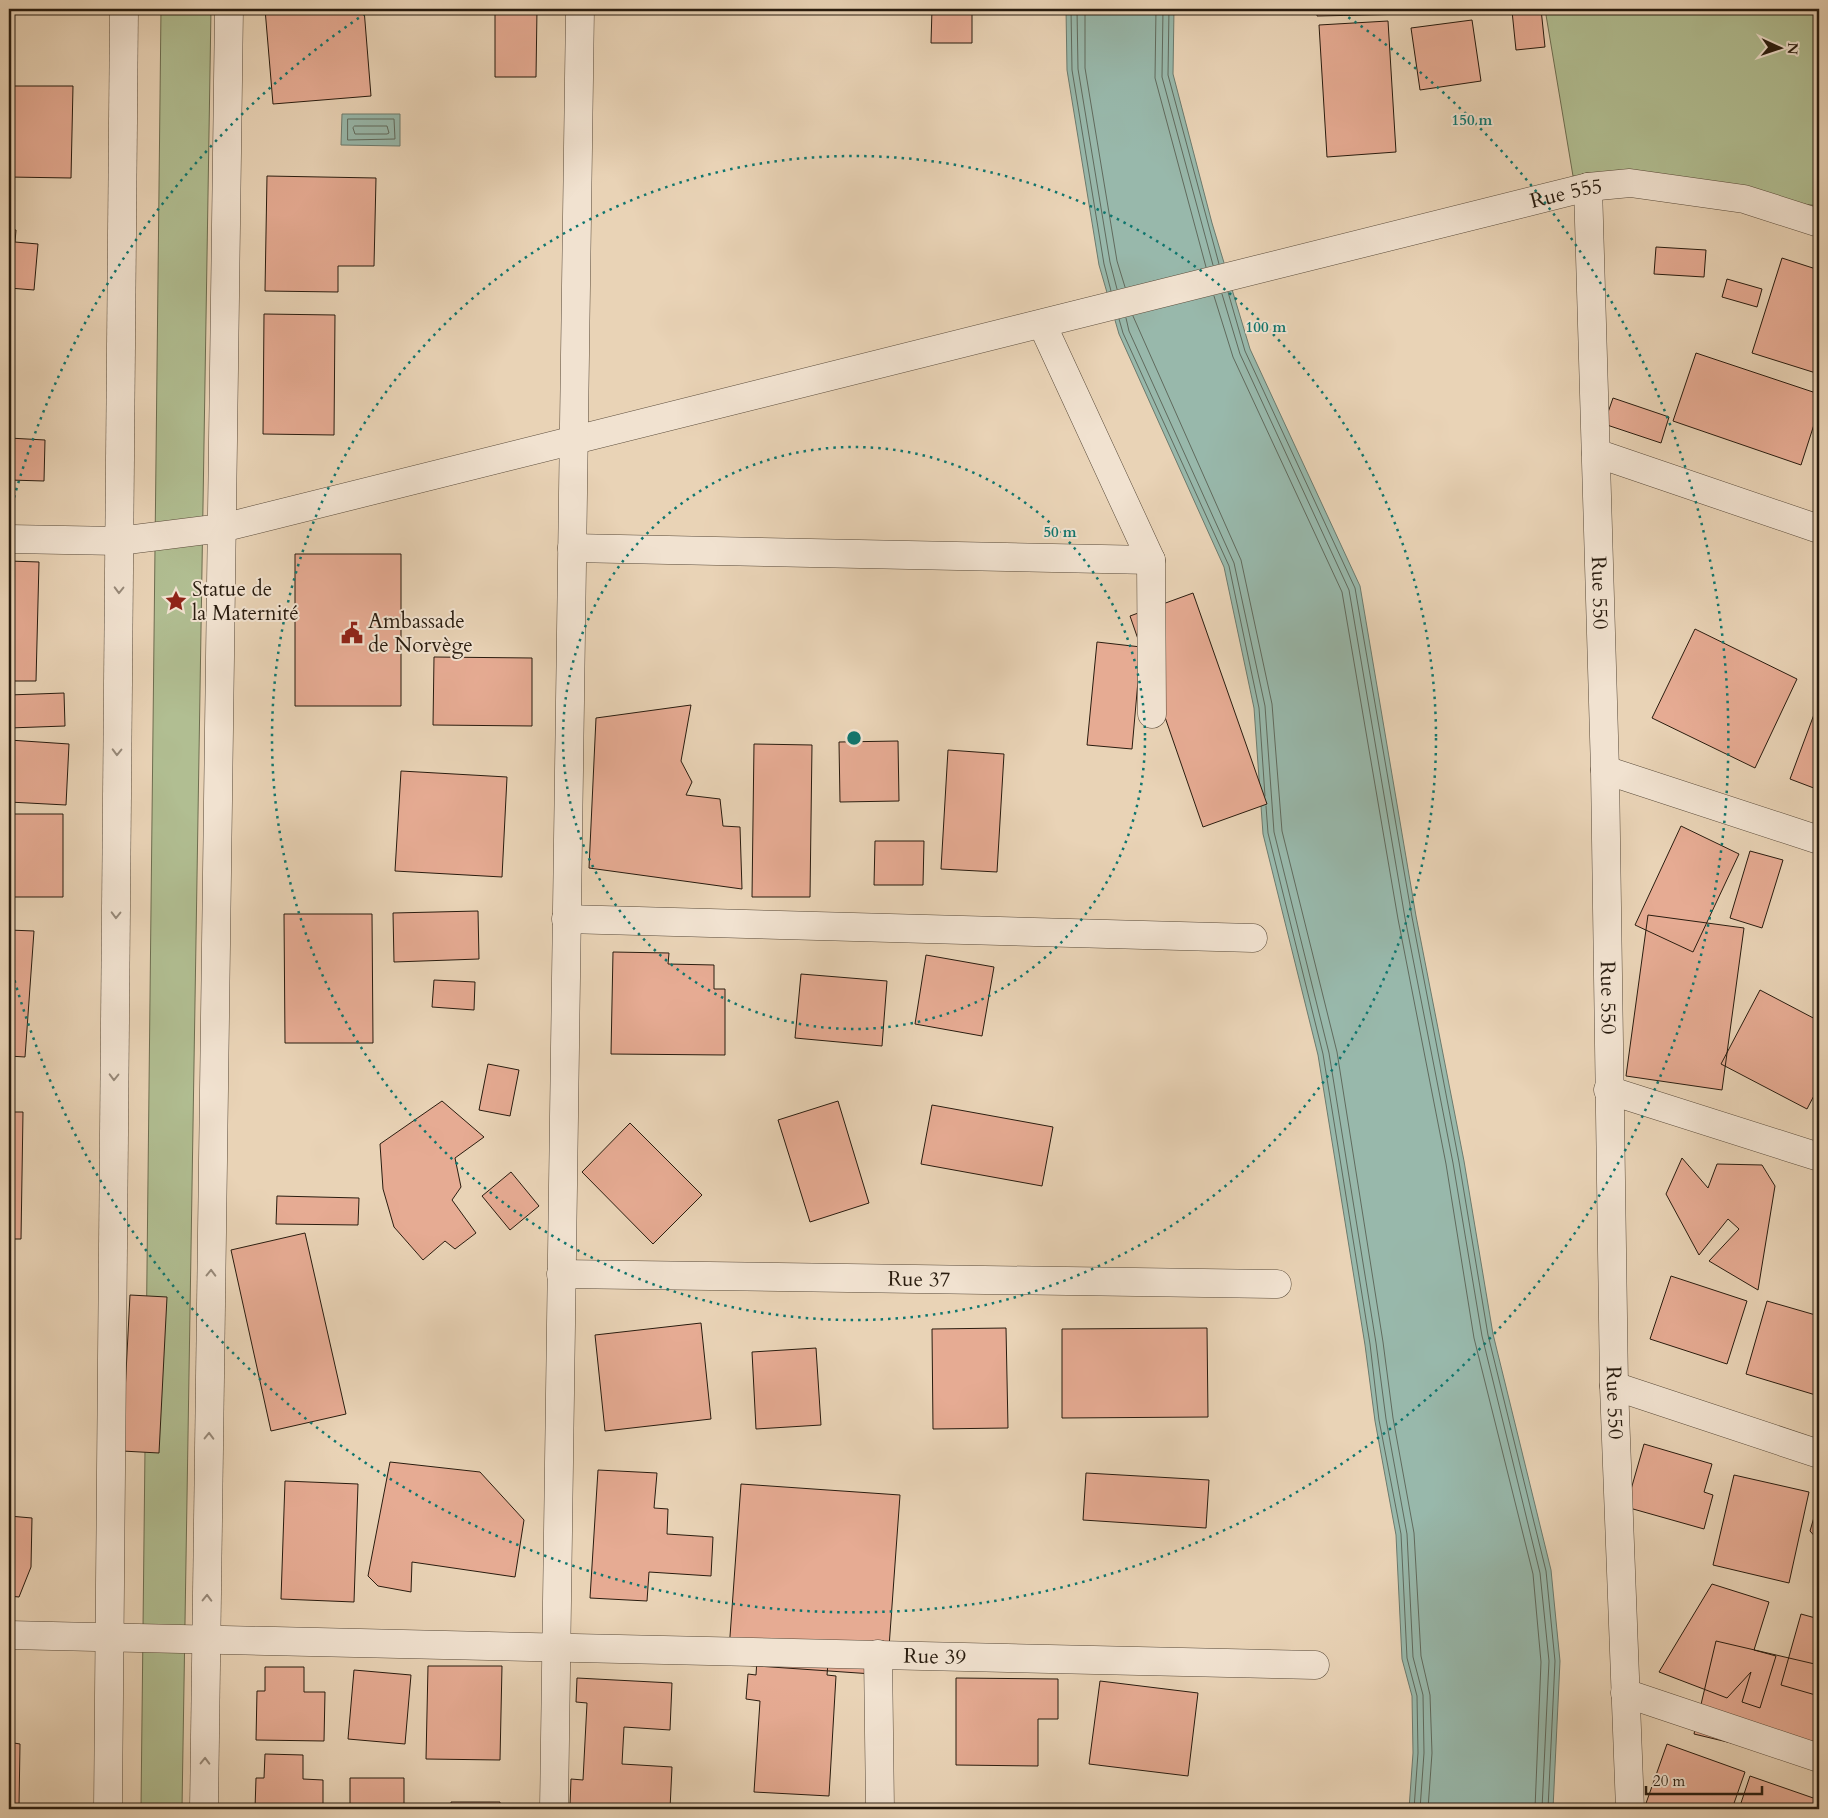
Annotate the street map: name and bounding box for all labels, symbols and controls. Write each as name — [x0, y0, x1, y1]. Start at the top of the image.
north arrow — [1756, 22, 1806, 72]
text: N — [1783, 42, 1802, 55]
text: 150 m — [1452, 110, 1493, 130]
street label: Rue 555 — [1527, 171, 1603, 215]
text: 100 m — [1246, 317, 1287, 337]
text: 50 m — [1043, 522, 1077, 542]
street label: Rue 550 — [1584, 556, 1615, 630]
place label: Statue de la Maternité — [192, 575, 299, 628]
one-way arrow — [114, 586, 124, 594]
place icon: Statue de la Maternité — [163, 588, 189, 614]
place label: Ambassade de Norvège — [368, 607, 473, 660]
public building icon: Ambassade de Norvège — [339, 620, 365, 646]
centre of rings — [845, 729, 863, 747]
one-way arrow — [112, 749, 122, 757]
one-way arrow — [111, 912, 121, 919]
street label: Rue 550 — [1593, 961, 1623, 1035]
one-way arrow — [109, 1074, 119, 1082]
street label: Rue 37 — [887, 1264, 951, 1294]
one-way arrow — [206, 1269, 216, 1276]
street label: Rue 550 — [1599, 1366, 1631, 1440]
one-way arrow — [204, 1431, 214, 1439]
one-way arrow — [202, 1594, 212, 1602]
street label: Rue 39 — [903, 1641, 967, 1671]
one-way arrow — [199, 1756, 210, 1764]
scale bar — [1646, 1763, 1762, 1795]
text: 20 m — [1653, 1771, 1685, 1791]

